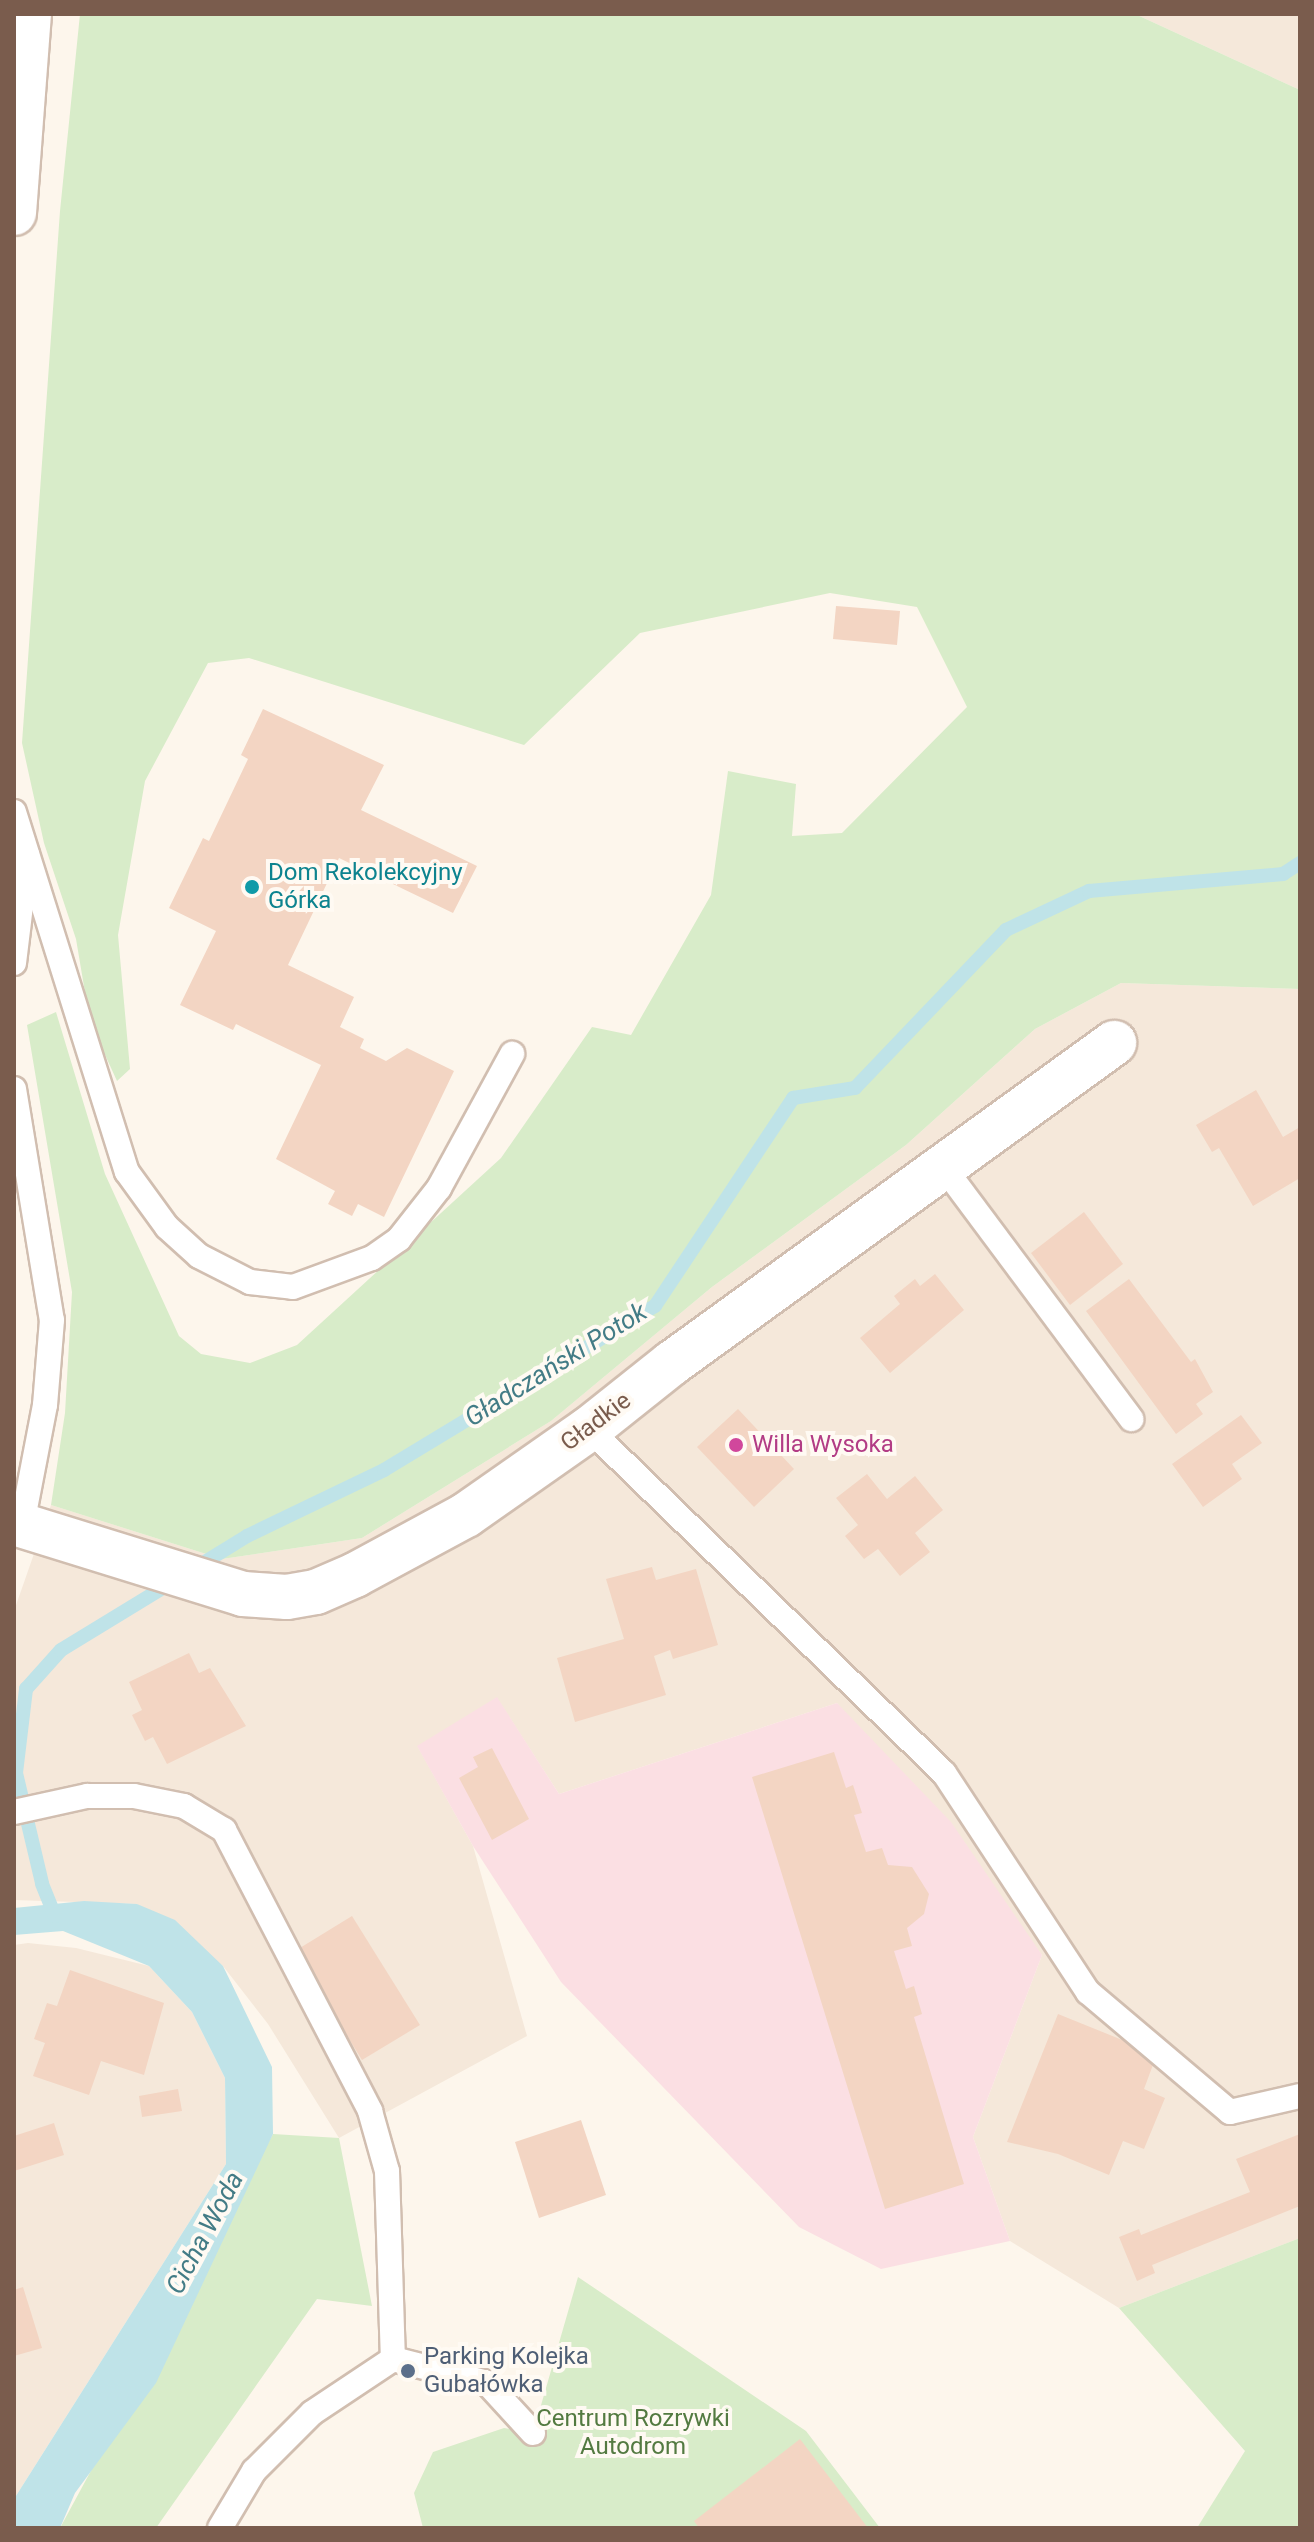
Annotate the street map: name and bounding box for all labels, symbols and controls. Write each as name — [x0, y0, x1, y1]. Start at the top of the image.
place label: Dom Rekolekcyjny Górka — [268, 859, 463, 915]
marker: Dom Rekolekcyjny Górka — [243, 878, 261, 896]
water label: Gładczański Potok — [459, 1296, 653, 1434]
street label: Gładkie — [555, 1386, 637, 1458]
place label: Willa Wysoka — [752, 1431, 894, 1459]
marker: Willa Wysoka — [727, 1436, 745, 1454]
water label: Cicha Woda — [160, 2166, 250, 2300]
place label: Parking Kolejka Gubałówka — [424, 2343, 589, 2399]
marker: Parking Kolejka Gubałówka — [399, 2362, 417, 2380]
park label: Centrum Rozrywki Autodrom — [536, 2405, 730, 2461]

